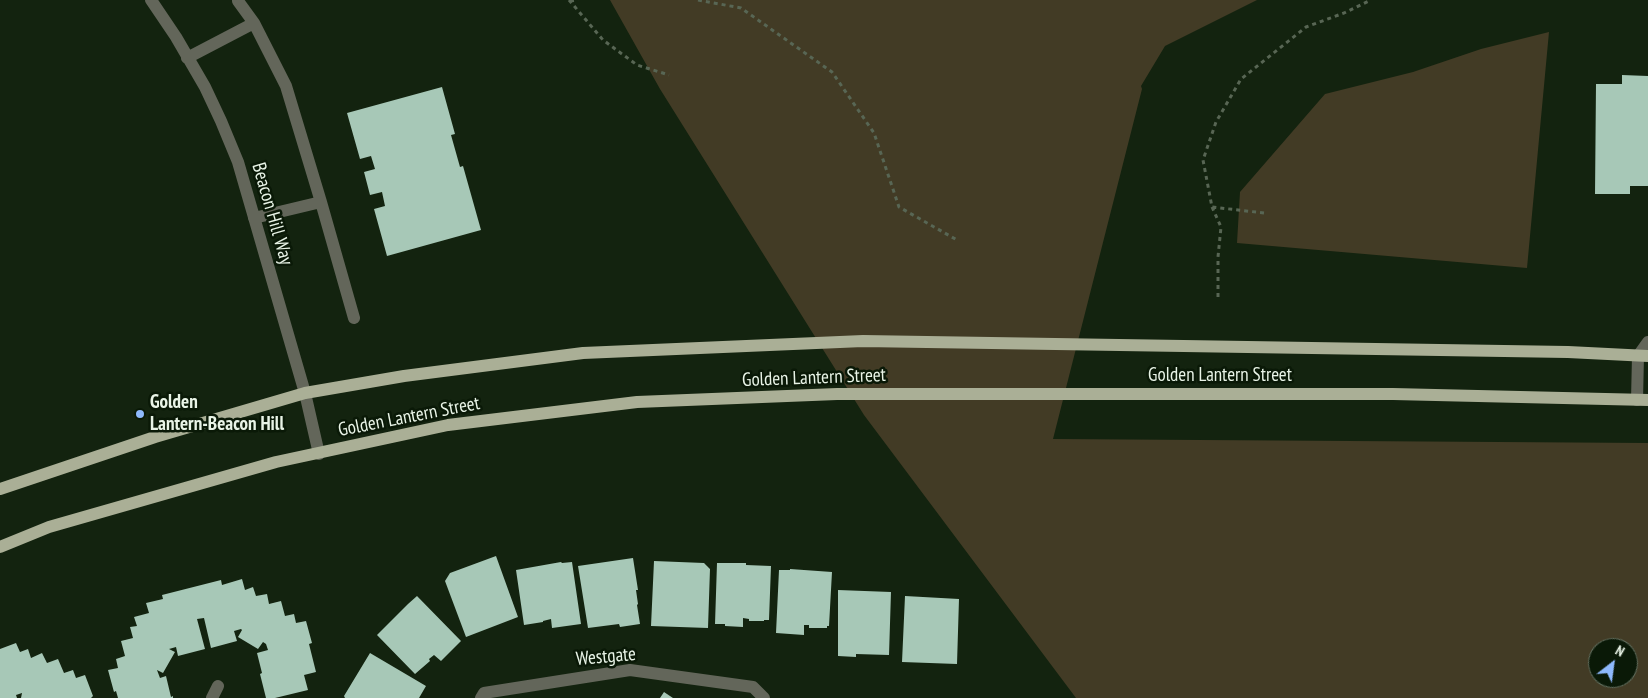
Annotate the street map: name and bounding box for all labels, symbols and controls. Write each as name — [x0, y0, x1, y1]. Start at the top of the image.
street label: Beacon Hill Way — [247, 160, 297, 268]
street label: Golden Lantern Street — [742, 364, 886, 392]
street label: Golden Lantern Street — [1148, 365, 1292, 387]
place label: Golden Lantern-Beacon Hill — [150, 392, 284, 436]
street label: Golden Lantern Street — [336, 392, 482, 442]
marker: Golden Lantern-Beacon Hill — [134, 408, 146, 420]
north arrow — [1588, 638, 1638, 688]
text: N — [1612, 641, 1628, 661]
street label: Westgate — [575, 643, 637, 671]

